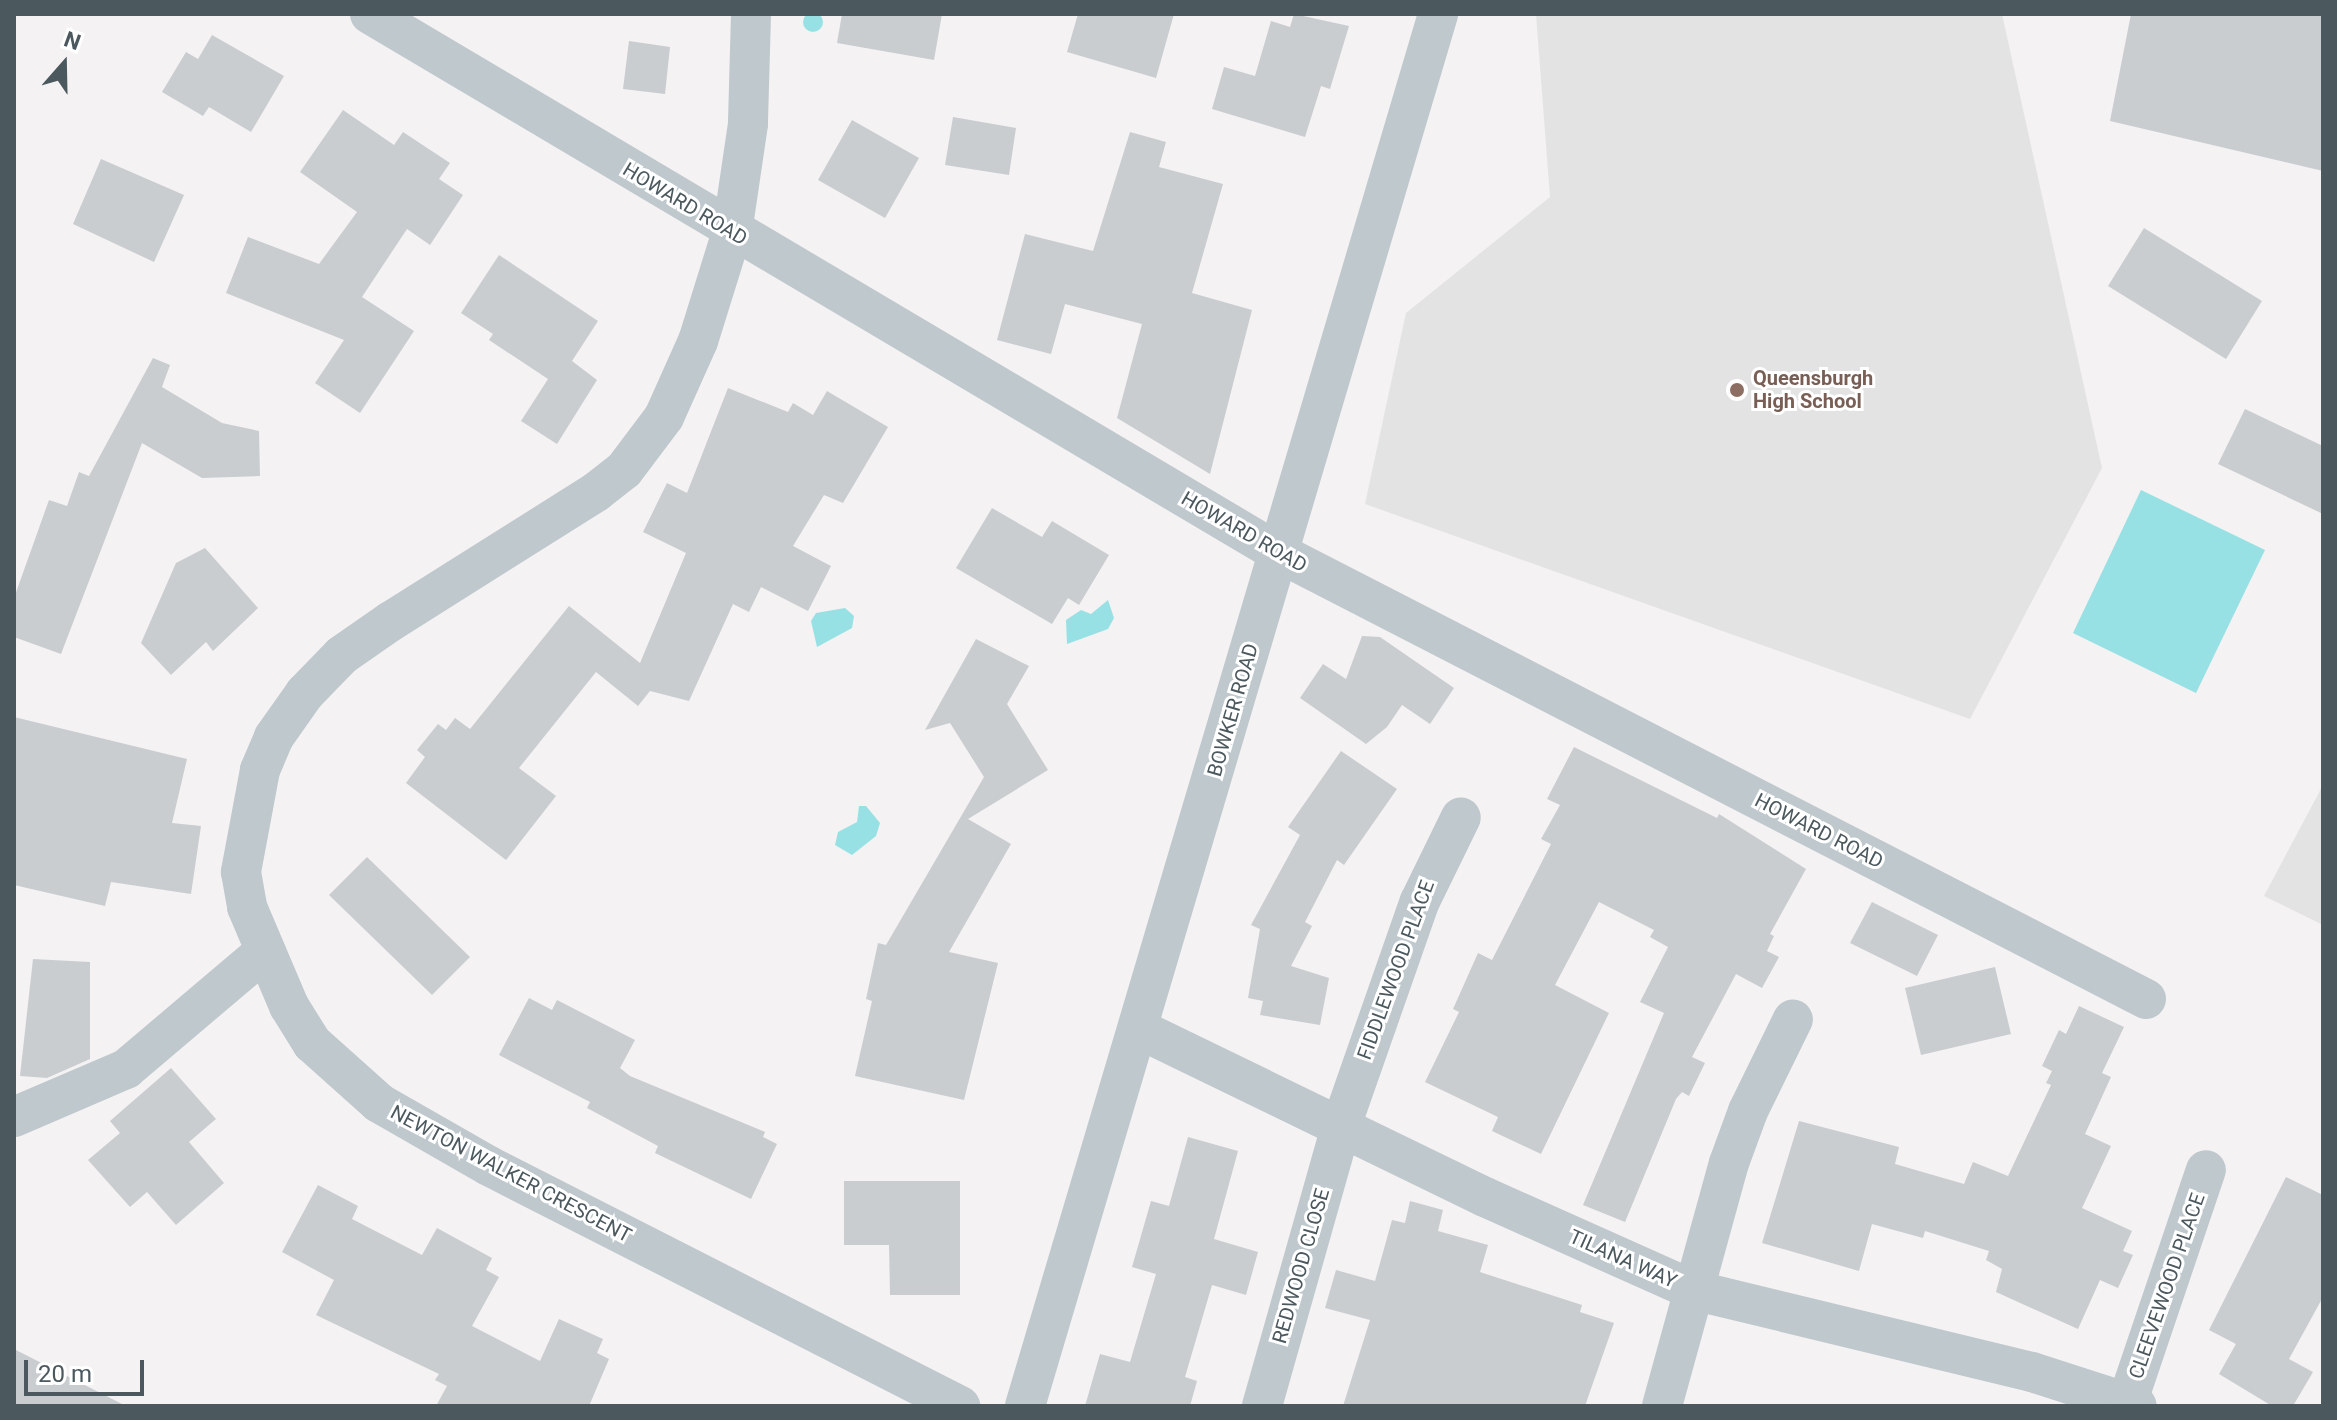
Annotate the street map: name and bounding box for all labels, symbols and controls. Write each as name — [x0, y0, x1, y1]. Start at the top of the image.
north arrow — [24, 24, 104, 104]
text: N — [61, 27, 84, 55]
street label: HOWARD ROAD — [618, 157, 752, 251]
place label: Queensburgh High School — [1753, 366, 1873, 413]
marker: Queensburgh High School — [1728, 381, 1746, 399]
street label: HOWARD ROAD — [1177, 486, 1311, 578]
street label: BOWKER ROAD — [1203, 641, 1263, 779]
street label: HOWARD ROAD — [1751, 788, 1887, 874]
street label: FIDDLEWOOD PLACE — [1352, 877, 1440, 1063]
street label: NEWTON WALKER CRESCENT — [386, 1100, 636, 1248]
street label: REDWOOD CLOSE — [1267, 1186, 1335, 1346]
street label: CLEEVEWOOD PLACE — [2124, 1190, 2210, 1382]
street label: TILANA WAY — [1565, 1225, 1681, 1293]
scale bar — [28, 1344, 148, 1394]
text: 20 m — [38, 1360, 92, 1388]

